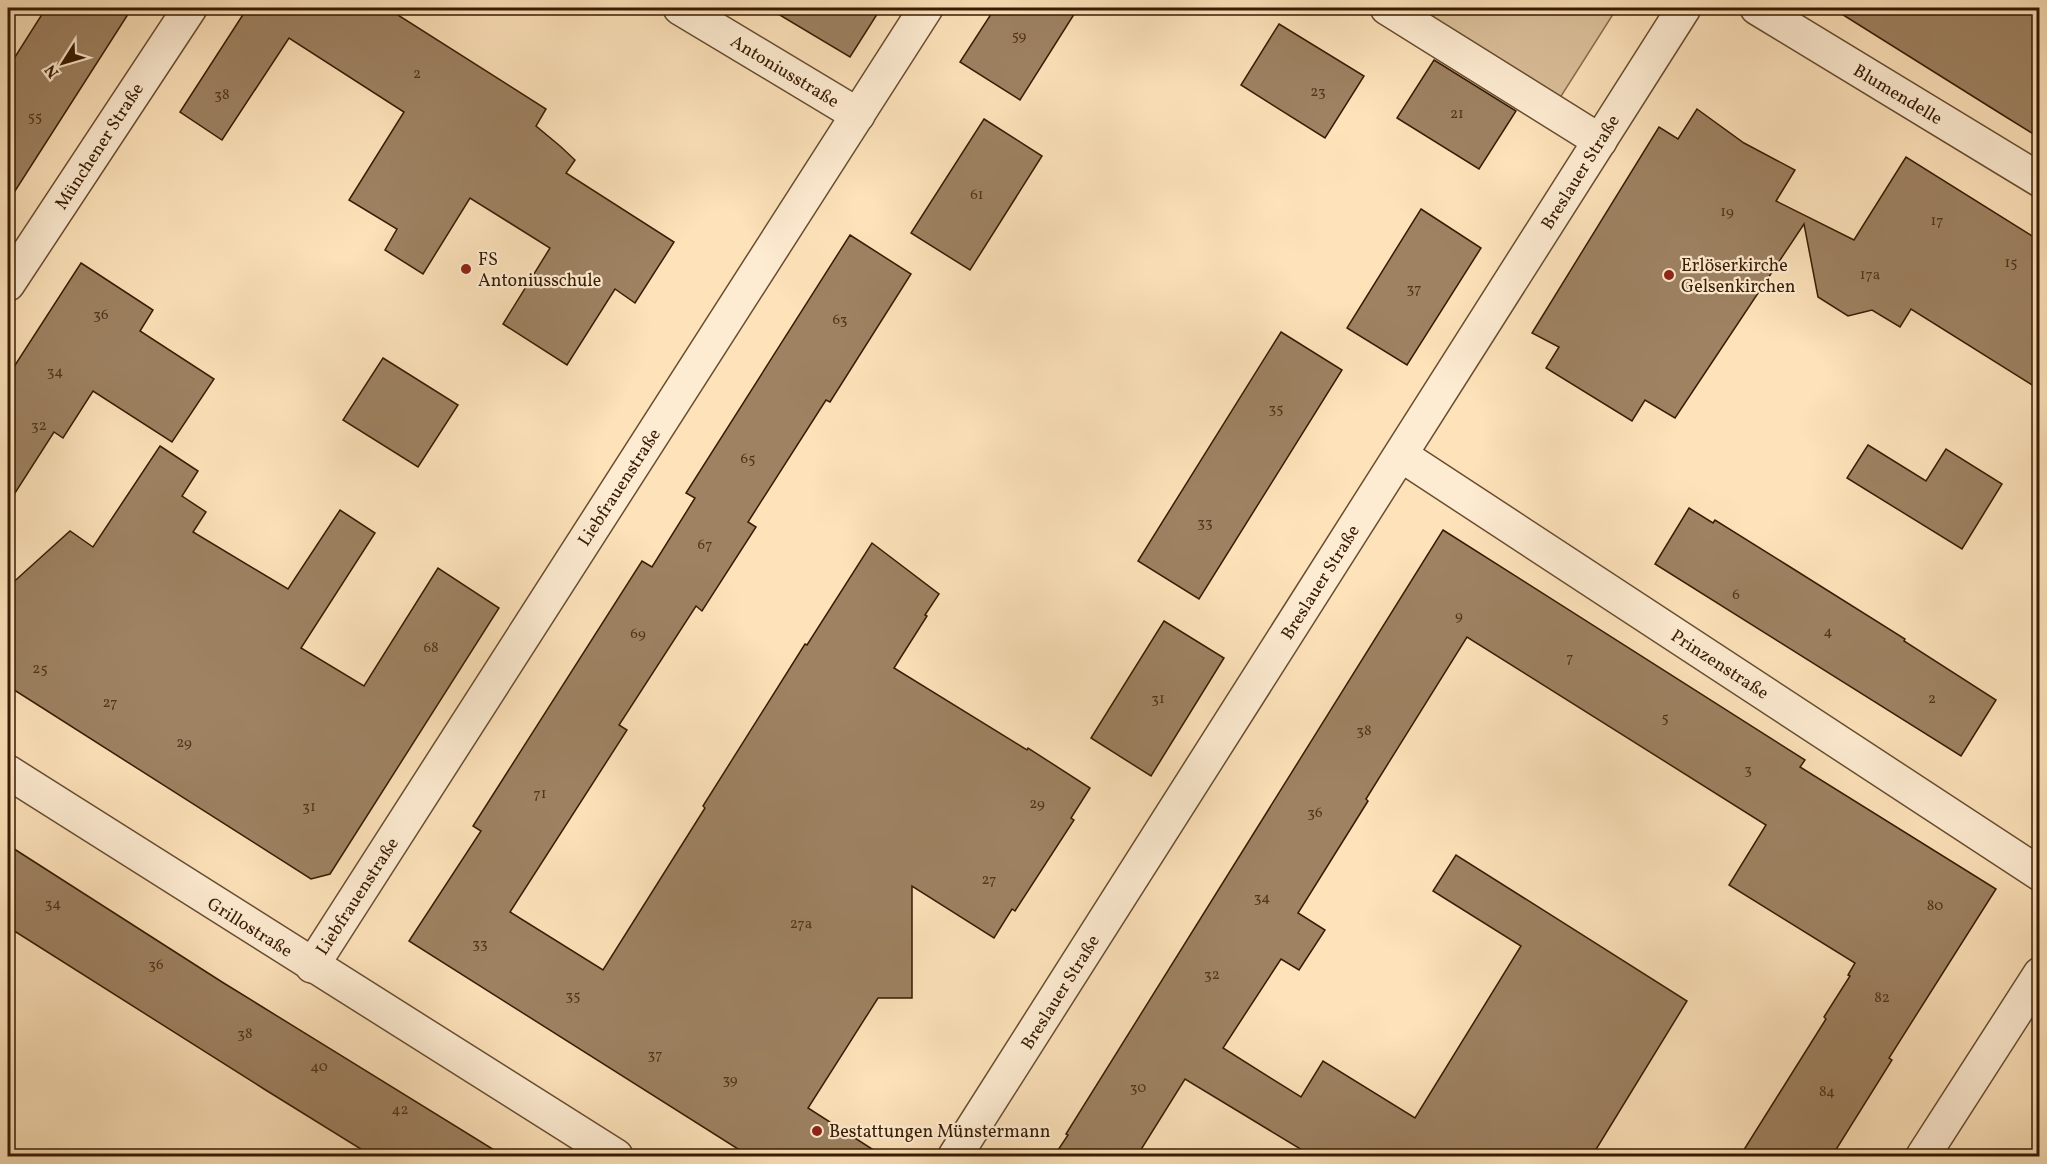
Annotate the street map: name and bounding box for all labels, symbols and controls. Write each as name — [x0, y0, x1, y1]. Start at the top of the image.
house number: 59 — [1012, 26, 1027, 47]
street label: Antoniusstraße — [725, 30, 843, 115]
north arrow — [33, 33, 93, 93]
text: N — [40, 59, 65, 82]
street label: Blumendelle — [1848, 59, 1946, 132]
house number: 2 — [413, 64, 421, 85]
street label: Münchener Straße — [50, 79, 151, 215]
house number: 23 — [1310, 82, 1326, 103]
house number: 38 — [214, 85, 230, 106]
house number: 21 — [1450, 104, 1464, 125]
house number: 55 — [28, 107, 42, 128]
street label: Breslauer Straße — [1536, 111, 1627, 235]
house number: 61 — [970, 185, 984, 206]
house number: 19 — [1720, 202, 1734, 223]
house number: 17 — [1930, 211, 1944, 232]
place label: FS Antoniusschule — [478, 248, 601, 294]
house number: 15 — [2004, 253, 2018, 274]
place label: Erlöserkirche Gelsenkirchen — [1681, 254, 1796, 300]
marker: FS Antoniusschule — [459, 262, 473, 276]
house number: 17a — [1860, 265, 1880, 286]
marker: Erlöserkirche Gelsenkirchen — [1662, 268, 1676, 282]
house number: 37 — [1407, 279, 1421, 300]
house number: 36 — [93, 305, 109, 326]
house number: 63 — [832, 310, 848, 331]
house number: 34 — [47, 362, 63, 383]
house number: 35 — [1269, 399, 1283, 420]
house number: 32 — [31, 416, 47, 437]
street label: Liebfrauenstraße — [573, 424, 668, 552]
house number: 65 — [741, 449, 755, 470]
house number: 33 — [1197, 513, 1213, 534]
street label: Breslauer Straße — [1276, 521, 1367, 645]
house number: 67 — [698, 535, 712, 556]
house number: 6 — [1732, 585, 1740, 606]
house number: 9 — [1455, 606, 1463, 627]
house number: 4 — [1824, 622, 1833, 643]
house number: 69 — [630, 624, 646, 645]
street label: Prinzenstraße — [1665, 624, 1773, 706]
house number: 68 — [423, 638, 439, 659]
house number: 7 — [1566, 648, 1574, 669]
house number: 25 — [32, 659, 48, 680]
house number: 31 — [1151, 689, 1165, 710]
house number: 2 — [1928, 689, 1936, 710]
house number: 27 — [103, 693, 117, 714]
house number: 5 — [1661, 708, 1669, 729]
house number: 38 — [1356, 721, 1372, 742]
house number: 29 — [176, 733, 192, 754]
house number: 3 — [1744, 760, 1752, 781]
house number: 71 — [533, 784, 547, 805]
house number: 29 — [1029, 794, 1045, 815]
house number: 31 — [302, 797, 316, 818]
house number: 36 — [1307, 803, 1323, 824]
street label: Liebfrauenstraße — [311, 833, 406, 961]
house number: 27 — [982, 870, 996, 891]
house number: 34 — [1254, 888, 1270, 909]
street label: Grillostraße — [202, 892, 297, 964]
house number: 34 — [45, 894, 61, 915]
house number: 80 — [1927, 896, 1943, 917]
house number: 27a — [790, 914, 812, 935]
street label: Breslauer Straße — [1016, 931, 1107, 1055]
house number: 33 — [472, 934, 488, 955]
house number: 36 — [148, 955, 164, 976]
house number: 32 — [1204, 965, 1220, 986]
house number: 35 — [566, 986, 580, 1007]
house number: 82 — [1874, 988, 1890, 1009]
house number: 38 — [237, 1024, 253, 1045]
house number: 37 — [648, 1045, 662, 1066]
house number: 40 — [310, 1057, 328, 1078]
house number: 39 — [722, 1070, 738, 1091]
house number: 30 — [1130, 1078, 1146, 1099]
house number: 84 — [1819, 1082, 1835, 1103]
house number: 42 — [391, 1100, 409, 1121]
place label: Bestattungen Münstermann — [829, 1120, 1051, 1145]
marker: Bestattungen Münstermann — [810, 1124, 824, 1138]

